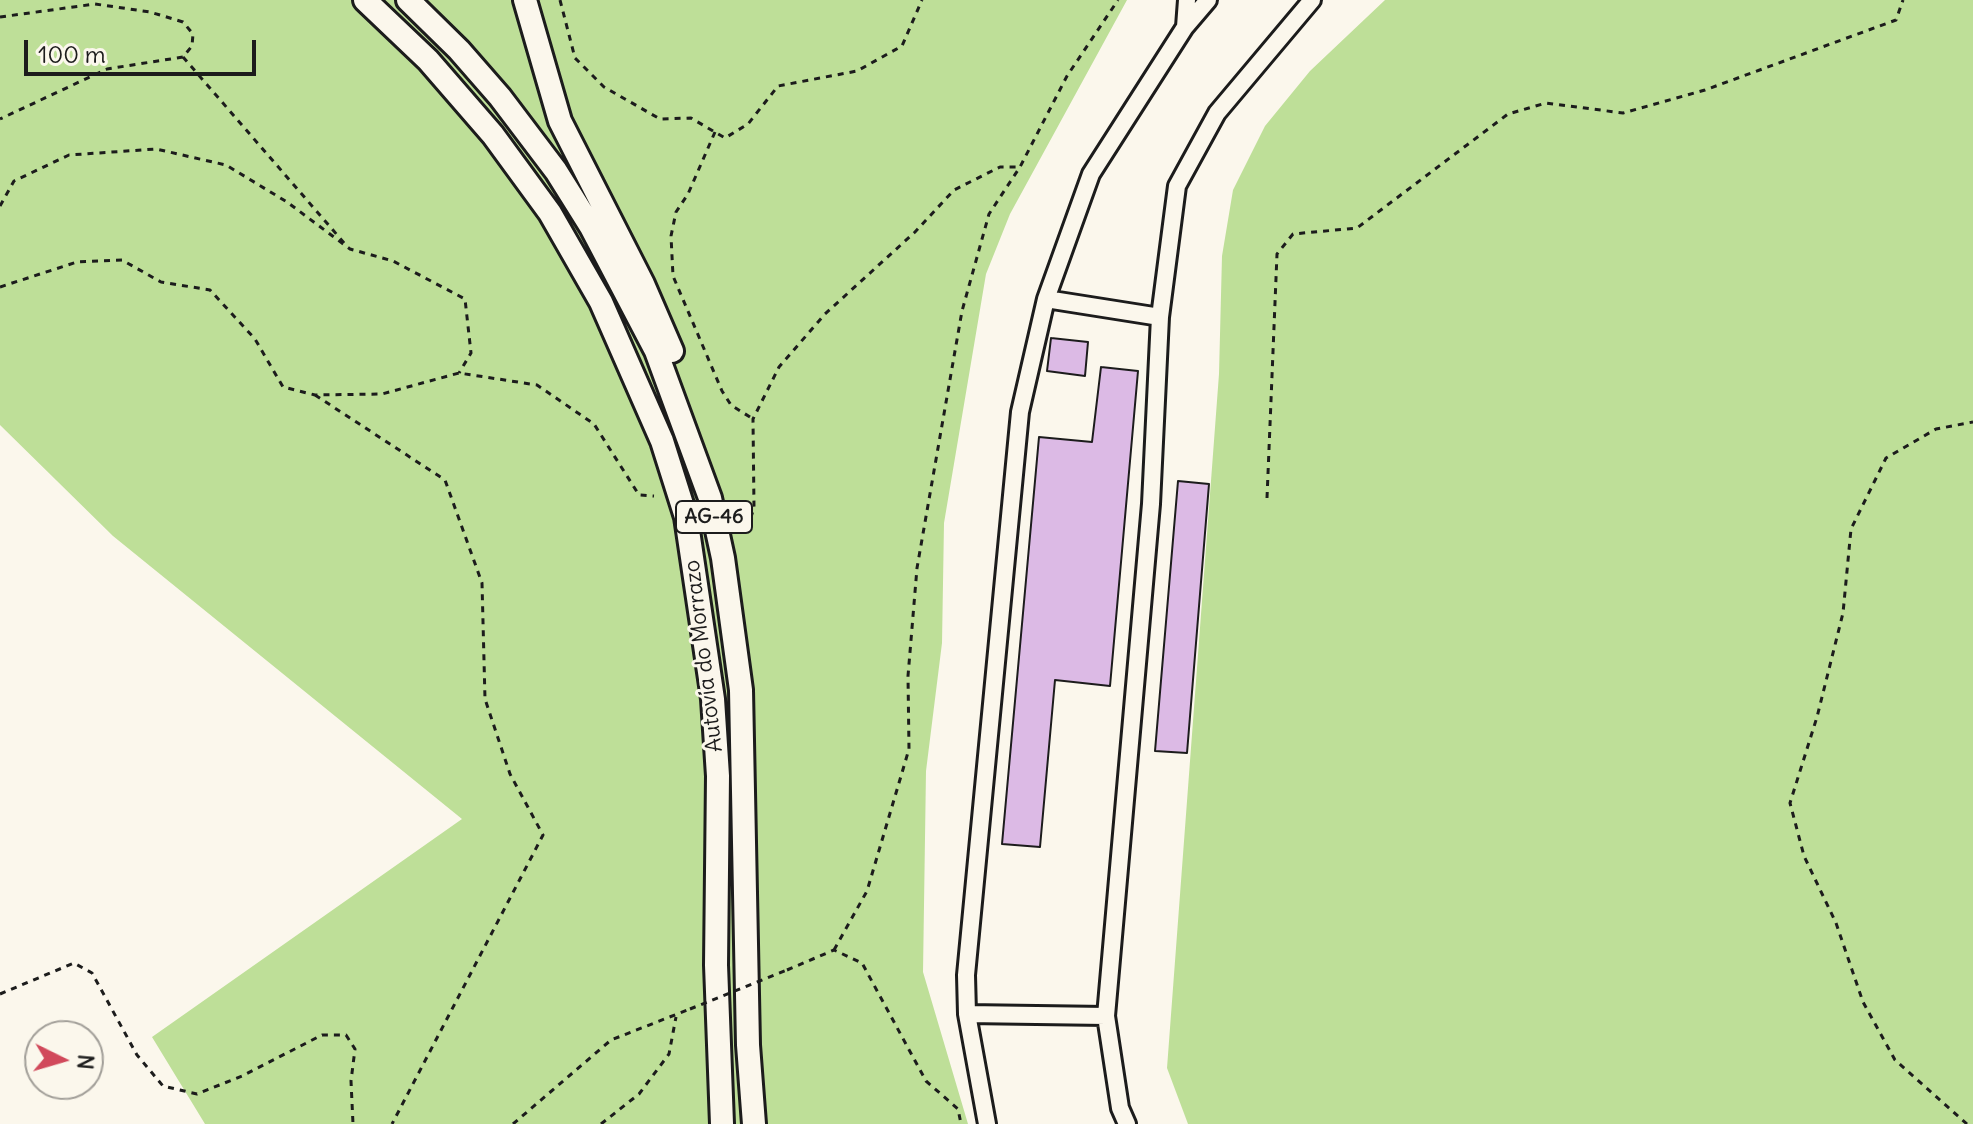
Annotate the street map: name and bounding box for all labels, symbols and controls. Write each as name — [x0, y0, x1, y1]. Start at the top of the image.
scale bar — [28, 24, 260, 74]
text: 100 m — [38, 39, 106, 69]
road number: AG-46 — [676, 501, 752, 533]
street label: Autovía do Morrazo — [679, 558, 729, 754]
north arrow — [24, 1020, 104, 1100]
text: N — [71, 1053, 101, 1071]

